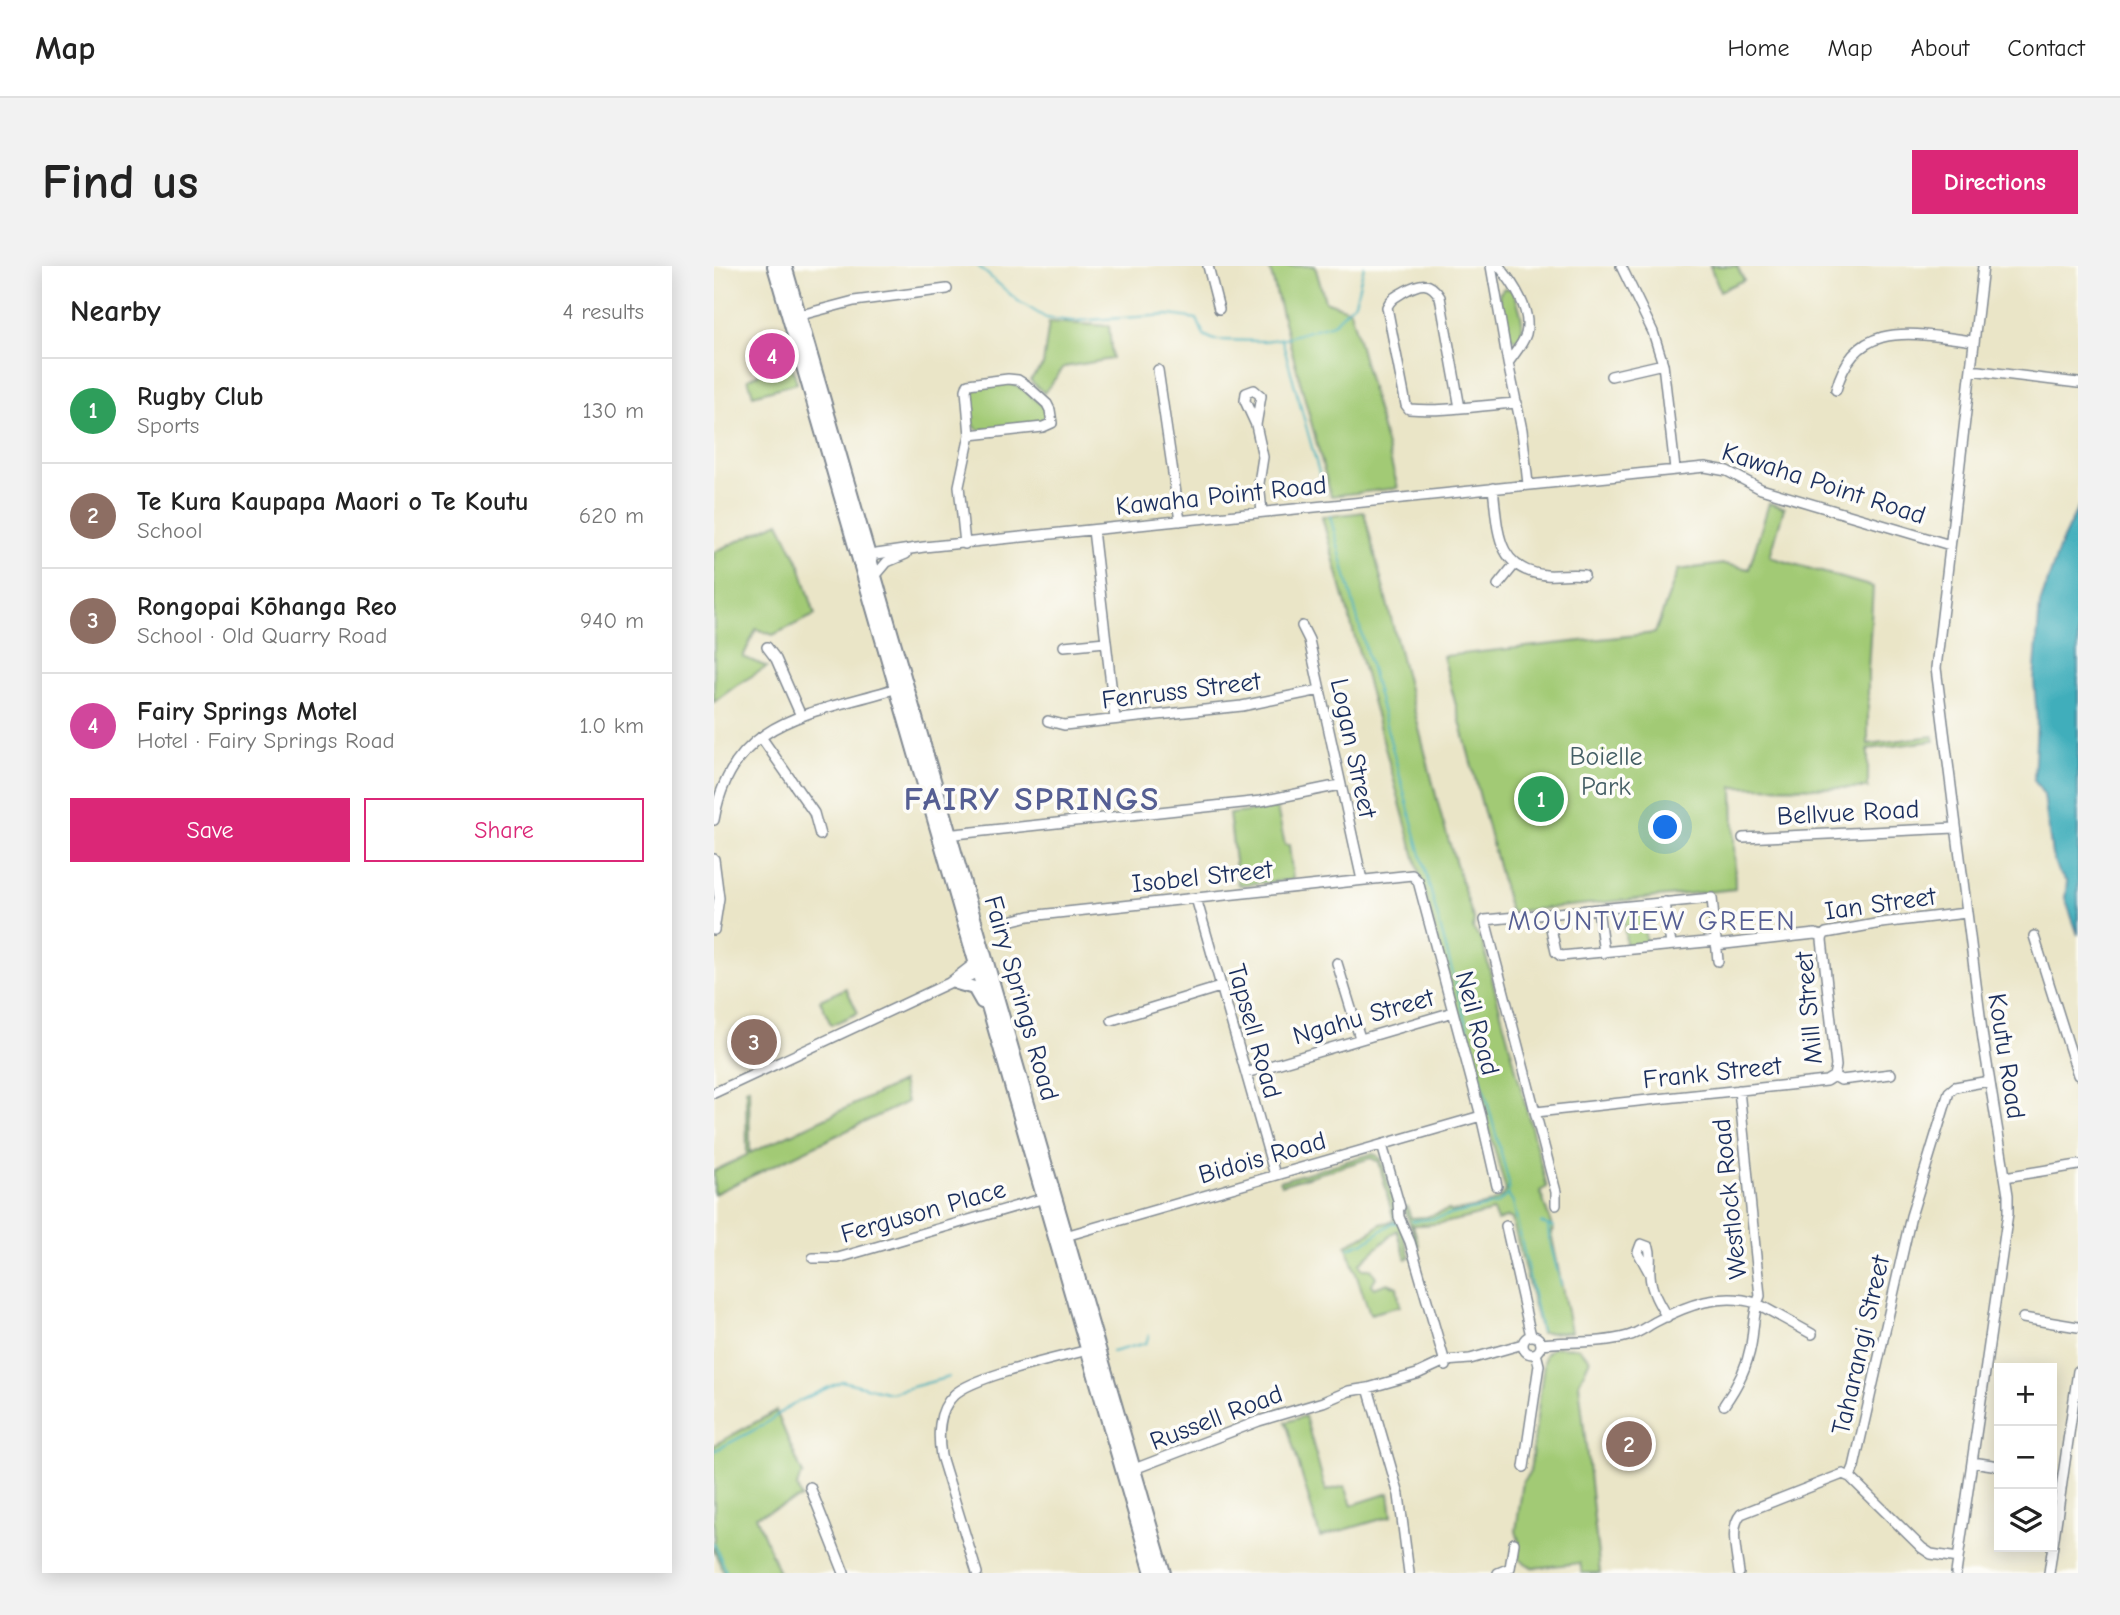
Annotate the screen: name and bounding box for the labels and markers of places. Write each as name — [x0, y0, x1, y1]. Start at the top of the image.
pin: 4 — [749, 330, 795, 382]
pin: 1 — [1518, 773, 1564, 825]
pin: 3 — [731, 1016, 777, 1068]
pin: 2 — [1606, 1418, 1652, 1470]

